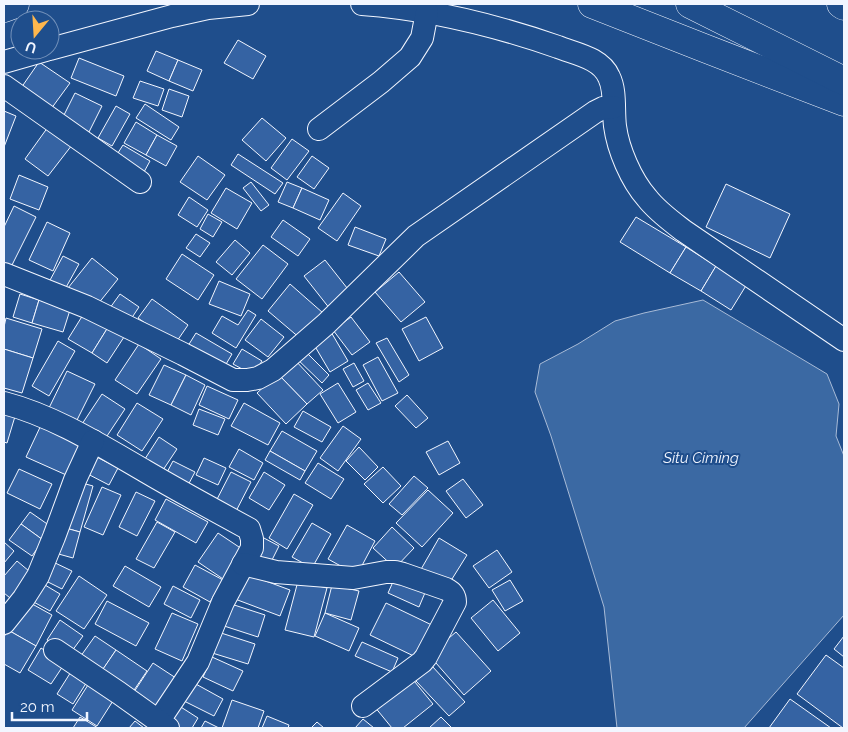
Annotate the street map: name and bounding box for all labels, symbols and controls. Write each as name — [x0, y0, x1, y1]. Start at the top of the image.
north arrow — [10, 10, 60, 60]
text: U — [24, 38, 38, 57]
water label: Situ Ciming — [662, 449, 739, 467]
scale bar — [12, 690, 88, 722]
text: 20 m — [20, 698, 55, 716]

